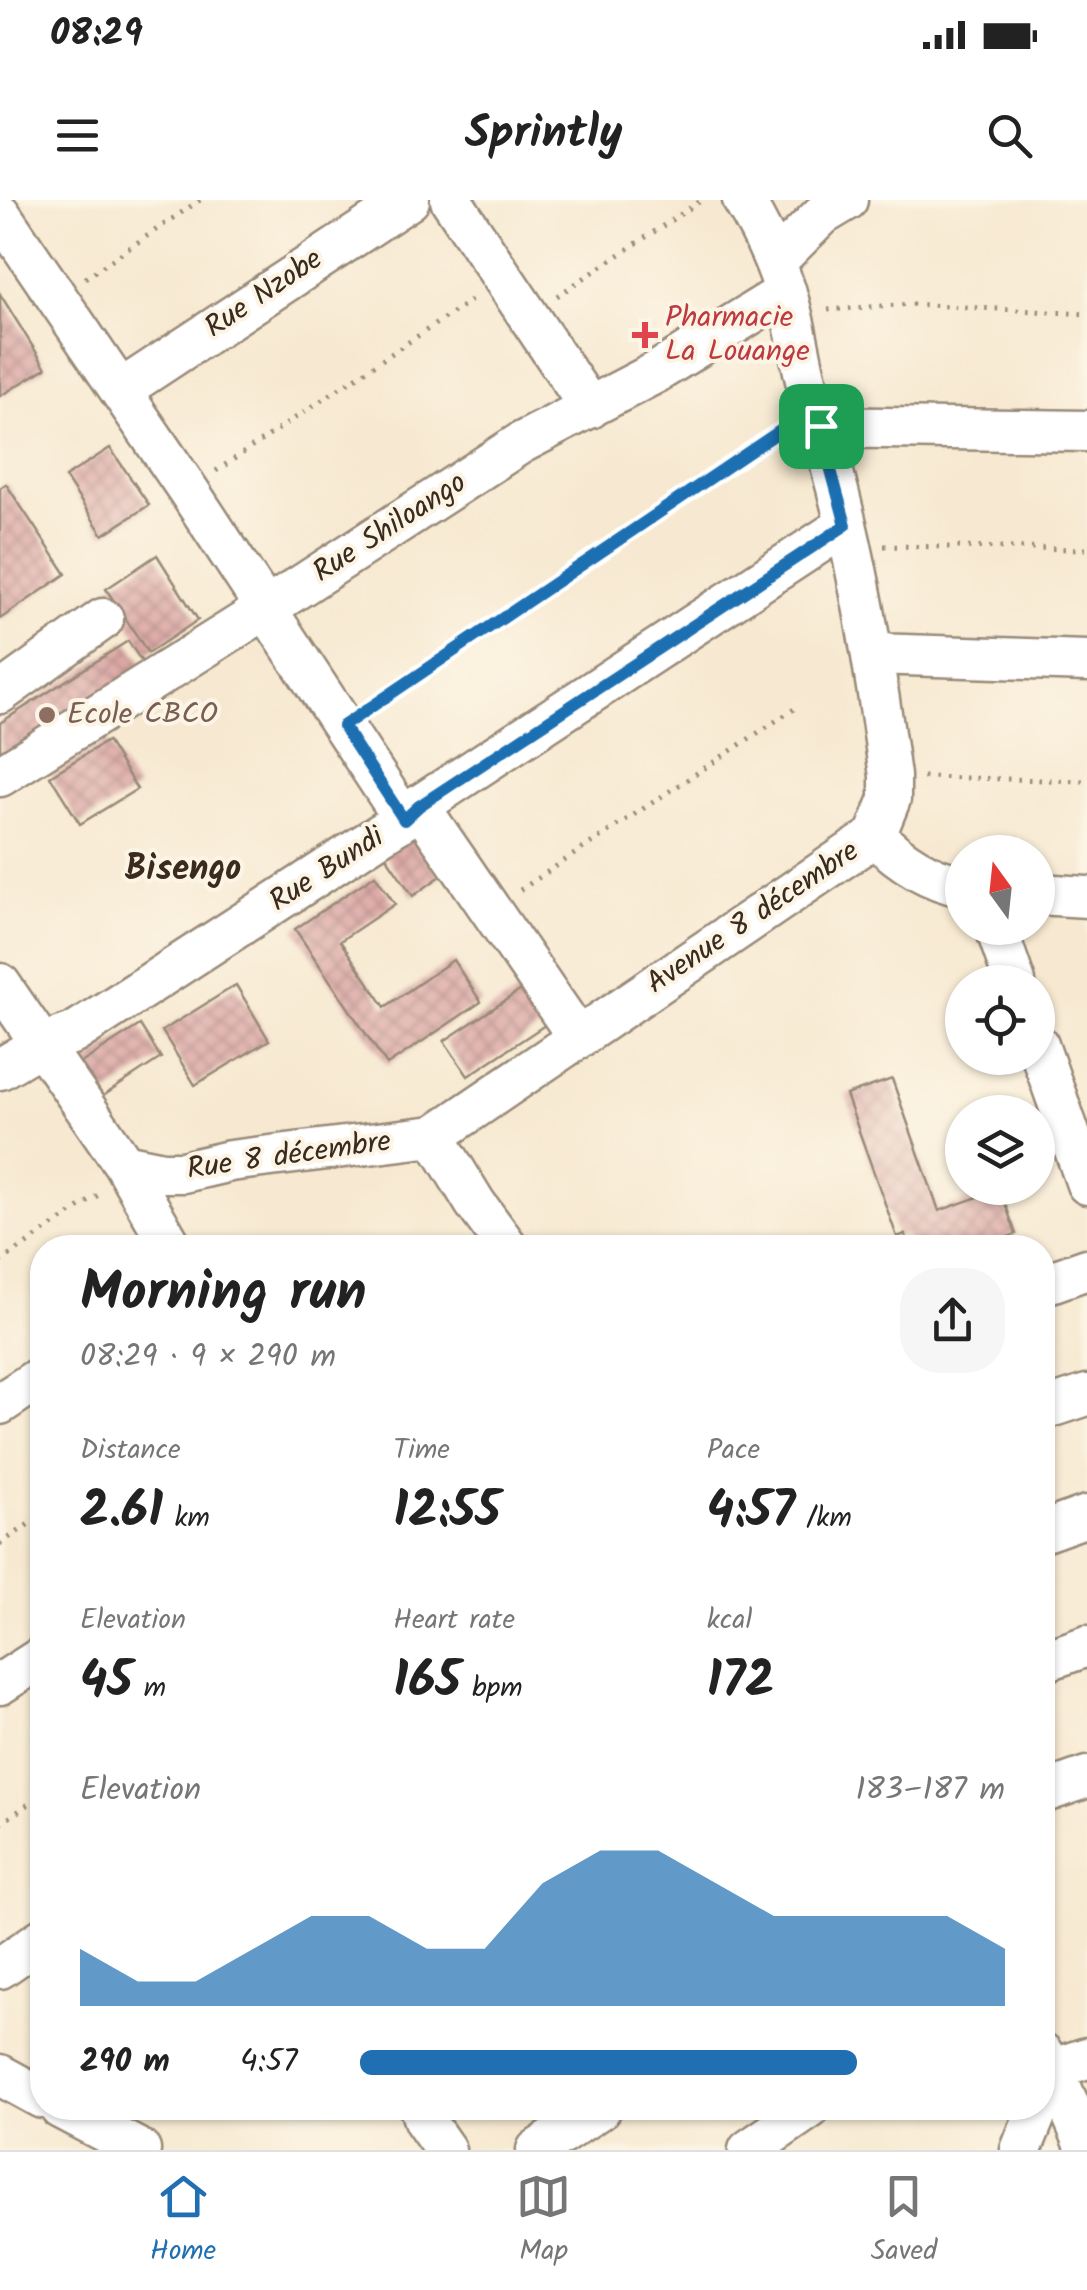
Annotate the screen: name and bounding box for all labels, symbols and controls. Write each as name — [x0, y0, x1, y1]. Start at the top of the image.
text: 08:29 — [50, 5, 143, 65]
text: Sprintly — [465, 99, 622, 171]
icon: menu — [50, 108, 105, 163]
icon: search — [982, 108, 1037, 163]
street label: Rue Nzobe — [195, 237, 333, 351]
place label: Pharmacie La Louange — [665, 294, 810, 376]
marker: Pharmacie La Louange — [634, 324, 656, 346]
pin — [779, 384, 864, 469]
icon: arrive — [794, 399, 849, 454]
street label: Rue Shiloango — [303, 460, 477, 596]
place label: Ecole CBCO — [67, 691, 218, 739]
marker: Ecole CBCO — [36, 704, 58, 726]
street label: Rue Bundi — [260, 814, 396, 925]
street label: Avenue 8 décembre — [637, 829, 869, 1007]
north arrow — [945, 835, 1055, 945]
map controls — [945, 835, 1055, 1205]
district label: Bisengo — [125, 842, 241, 898]
button: locate — [945, 965, 1055, 1075]
button: layers — [945, 1095, 1055, 1205]
street label: Rue 8 décembre — [184, 1118, 394, 1194]
text: Morning run — [80, 1251, 367, 1338]
button: share — [900, 1268, 1005, 1373]
text: 08:29 · 9 × 290 m — [80, 1332, 336, 1383]
text: Distance — [80, 1428, 181, 1473]
text: Time — [393, 1428, 450, 1473]
text: Pace — [707, 1428, 760, 1473]
text: 2.61 — [80, 1473, 163, 1553]
text: 12:55 — [393, 1473, 500, 1553]
text: 4:57 — [707, 1473, 795, 1553]
text: km — [163, 1496, 210, 1541]
text: /km — [795, 1496, 852, 1541]
text: Elevation — [80, 1598, 186, 1643]
text: Heart rate — [393, 1598, 515, 1643]
text: kcal — [707, 1598, 752, 1643]
text: 45 — [80, 1643, 133, 1723]
text: 165 — [393, 1643, 461, 1723]
text: 172 — [707, 1643, 775, 1723]
text: m — [133, 1666, 166, 1711]
text: bpm — [461, 1666, 522, 1711]
text: Elevation — [80, 1765, 201, 1816]
text: 183–187 m — [856, 1765, 1005, 1816]
text: 290 m — [80, 2037, 170, 2088]
text: 4:57 — [240, 2037, 297, 2088]
tab: Home — [150, 2169, 216, 2274]
tab: Map — [516, 2169, 571, 2274]
tab: Saved — [871, 2169, 937, 2274]

